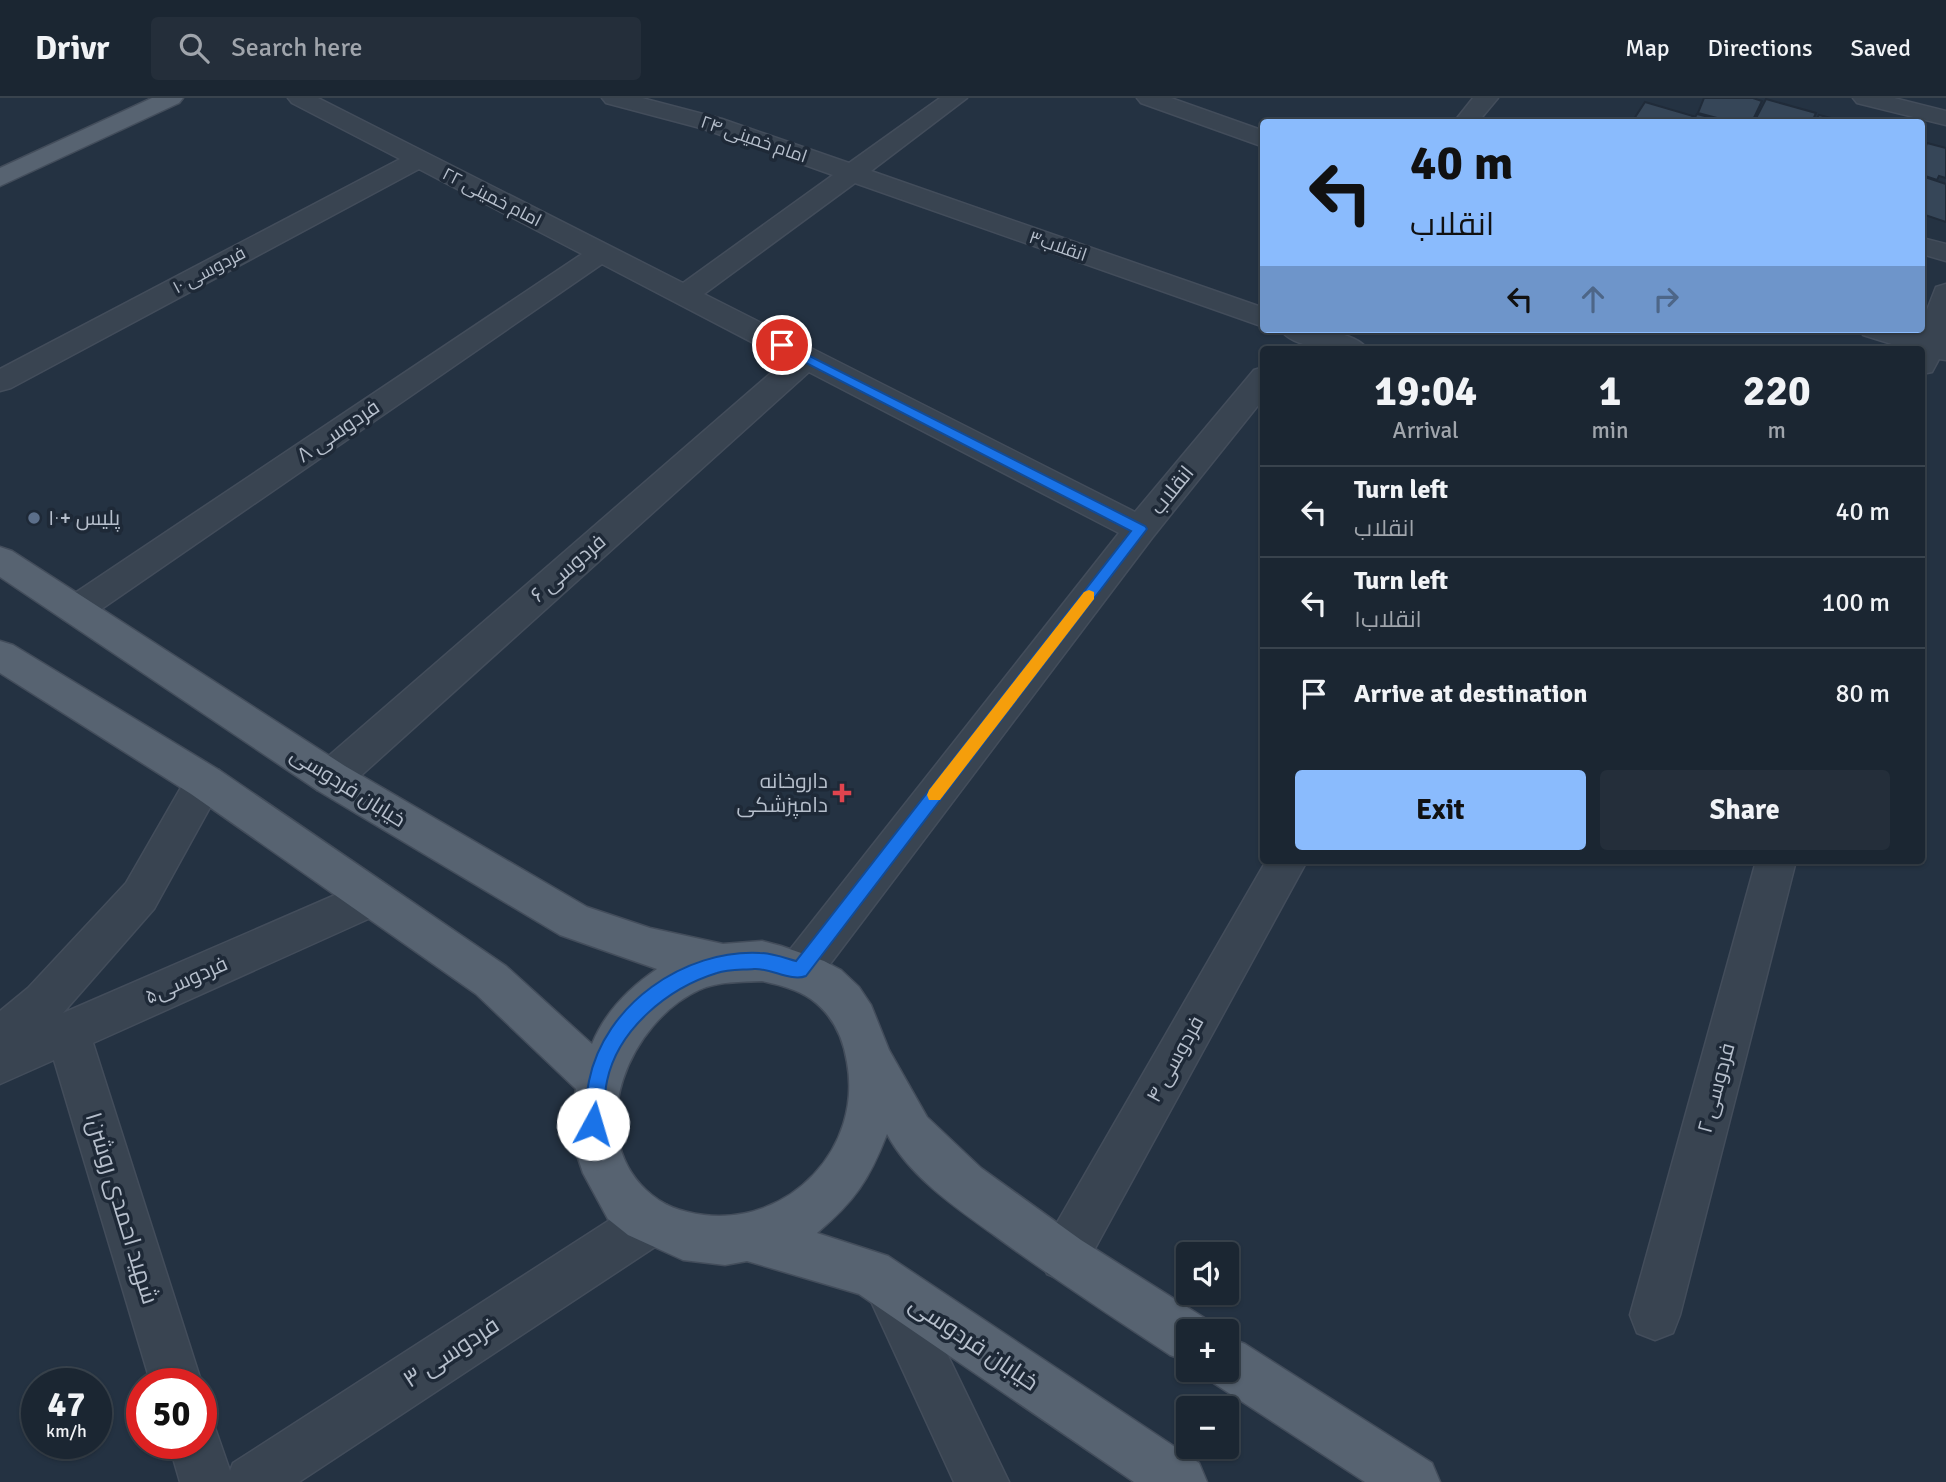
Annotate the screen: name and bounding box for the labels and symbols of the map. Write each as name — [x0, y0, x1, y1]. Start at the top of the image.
street label: امام خمینی ۲۴ — [698, 111, 810, 168]
street label: امام خمینی ۲۲ — [438, 163, 545, 232]
street label: انقلاب۳ — [1026, 226, 1090, 266]
street label: فردوسی ۱۰ — [169, 242, 249, 298]
pin — [752, 315, 812, 375]
street label: فردوسی ۸ — [292, 394, 384, 468]
street label: انقلاب — [1144, 460, 1200, 520]
place label: پلیس +۱۰ — [48, 505, 121, 532]
marker: پلیس +۱۰ — [26, 510, 42, 526]
street label: فردوسی ۶ — [525, 528, 611, 608]
street label: خیابان فردوسی — [286, 741, 410, 833]
place label: داروخانه دامپزشکی — [737, 768, 828, 819]
marker: داروخانه دامپزشکی — [834, 785, 850, 801]
street label: فردوسی۵ — [140, 950, 232, 1010]
street label: فردوسی ۴ — [1141, 1011, 1209, 1107]
street label: فردوسی ۲ — [1692, 1040, 1740, 1136]
position arrow — [556, 1087, 630, 1161]
street label: شهید احمدی روشن۱ — [78, 1108, 166, 1308]
street label: خیابان فردوسی — [904, 1289, 1044, 1397]
street label: فردوسی ۳ — [397, 1310, 505, 1394]
speed limit sign: 50 — [126, 1368, 217, 1459]

